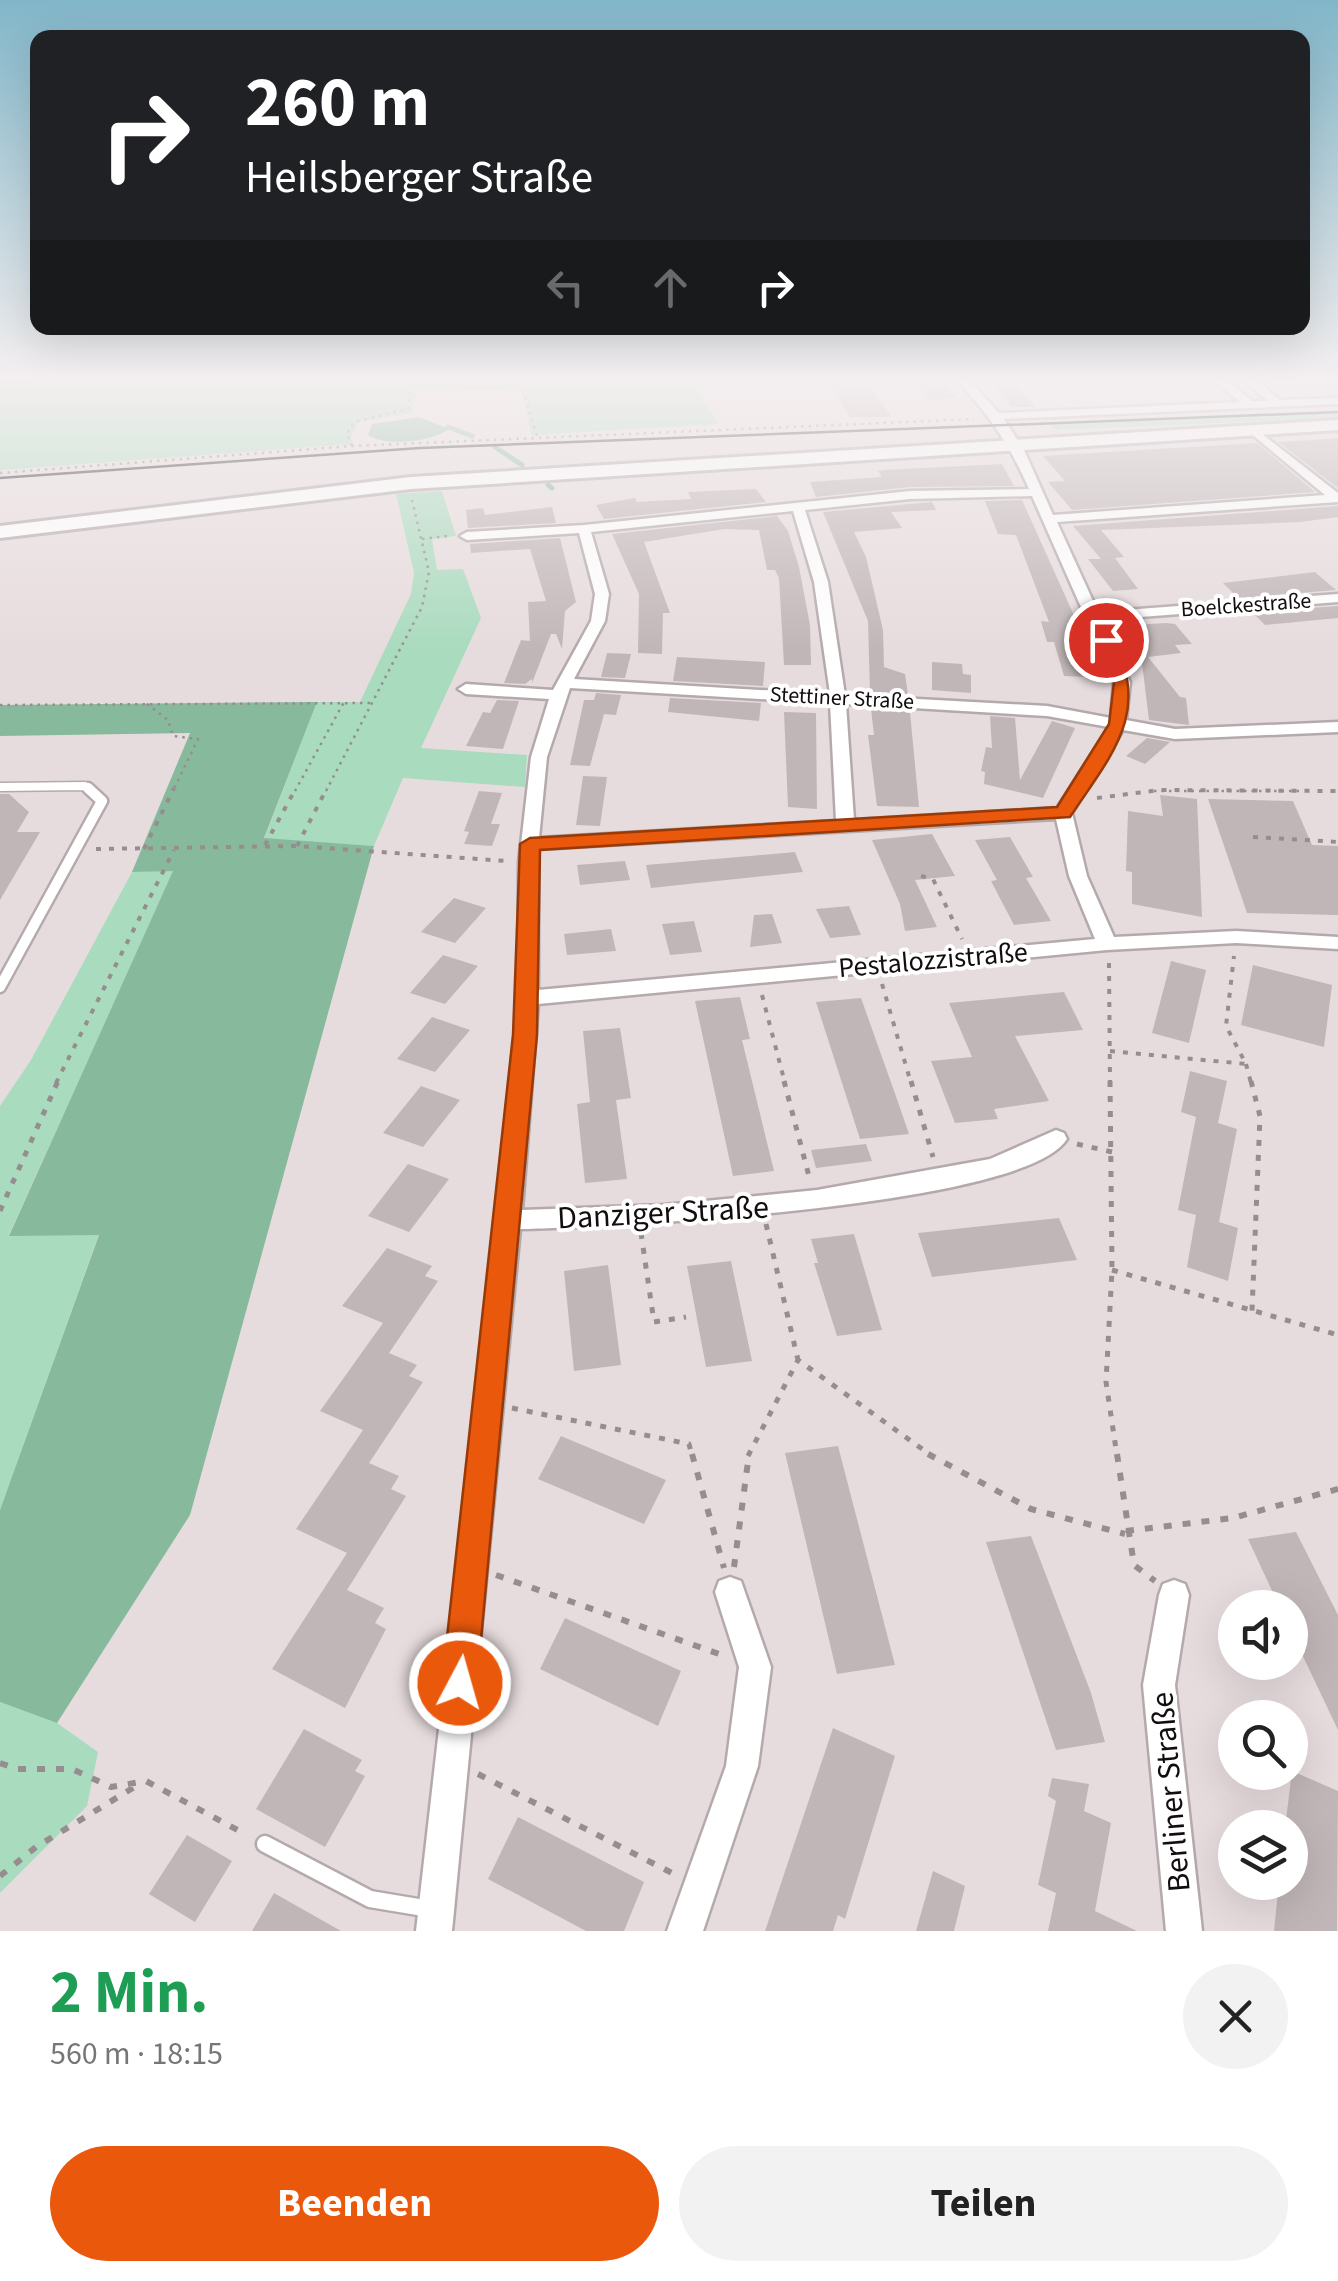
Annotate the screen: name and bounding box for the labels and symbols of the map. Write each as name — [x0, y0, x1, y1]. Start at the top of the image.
street label: Boelckestraße — [1180, 584, 1312, 626]
pin — [1064, 598, 1149, 683]
street label: Stettiner Straße — [769, 678, 915, 718]
street label: Pestalozzistraße — [837, 932, 1029, 988]
street label: Danziger Straße — [556, 1184, 770, 1242]
position arrow — [408, 1631, 512, 1735]
street label: Berliner Straße — [1139, 1690, 1203, 1894]

